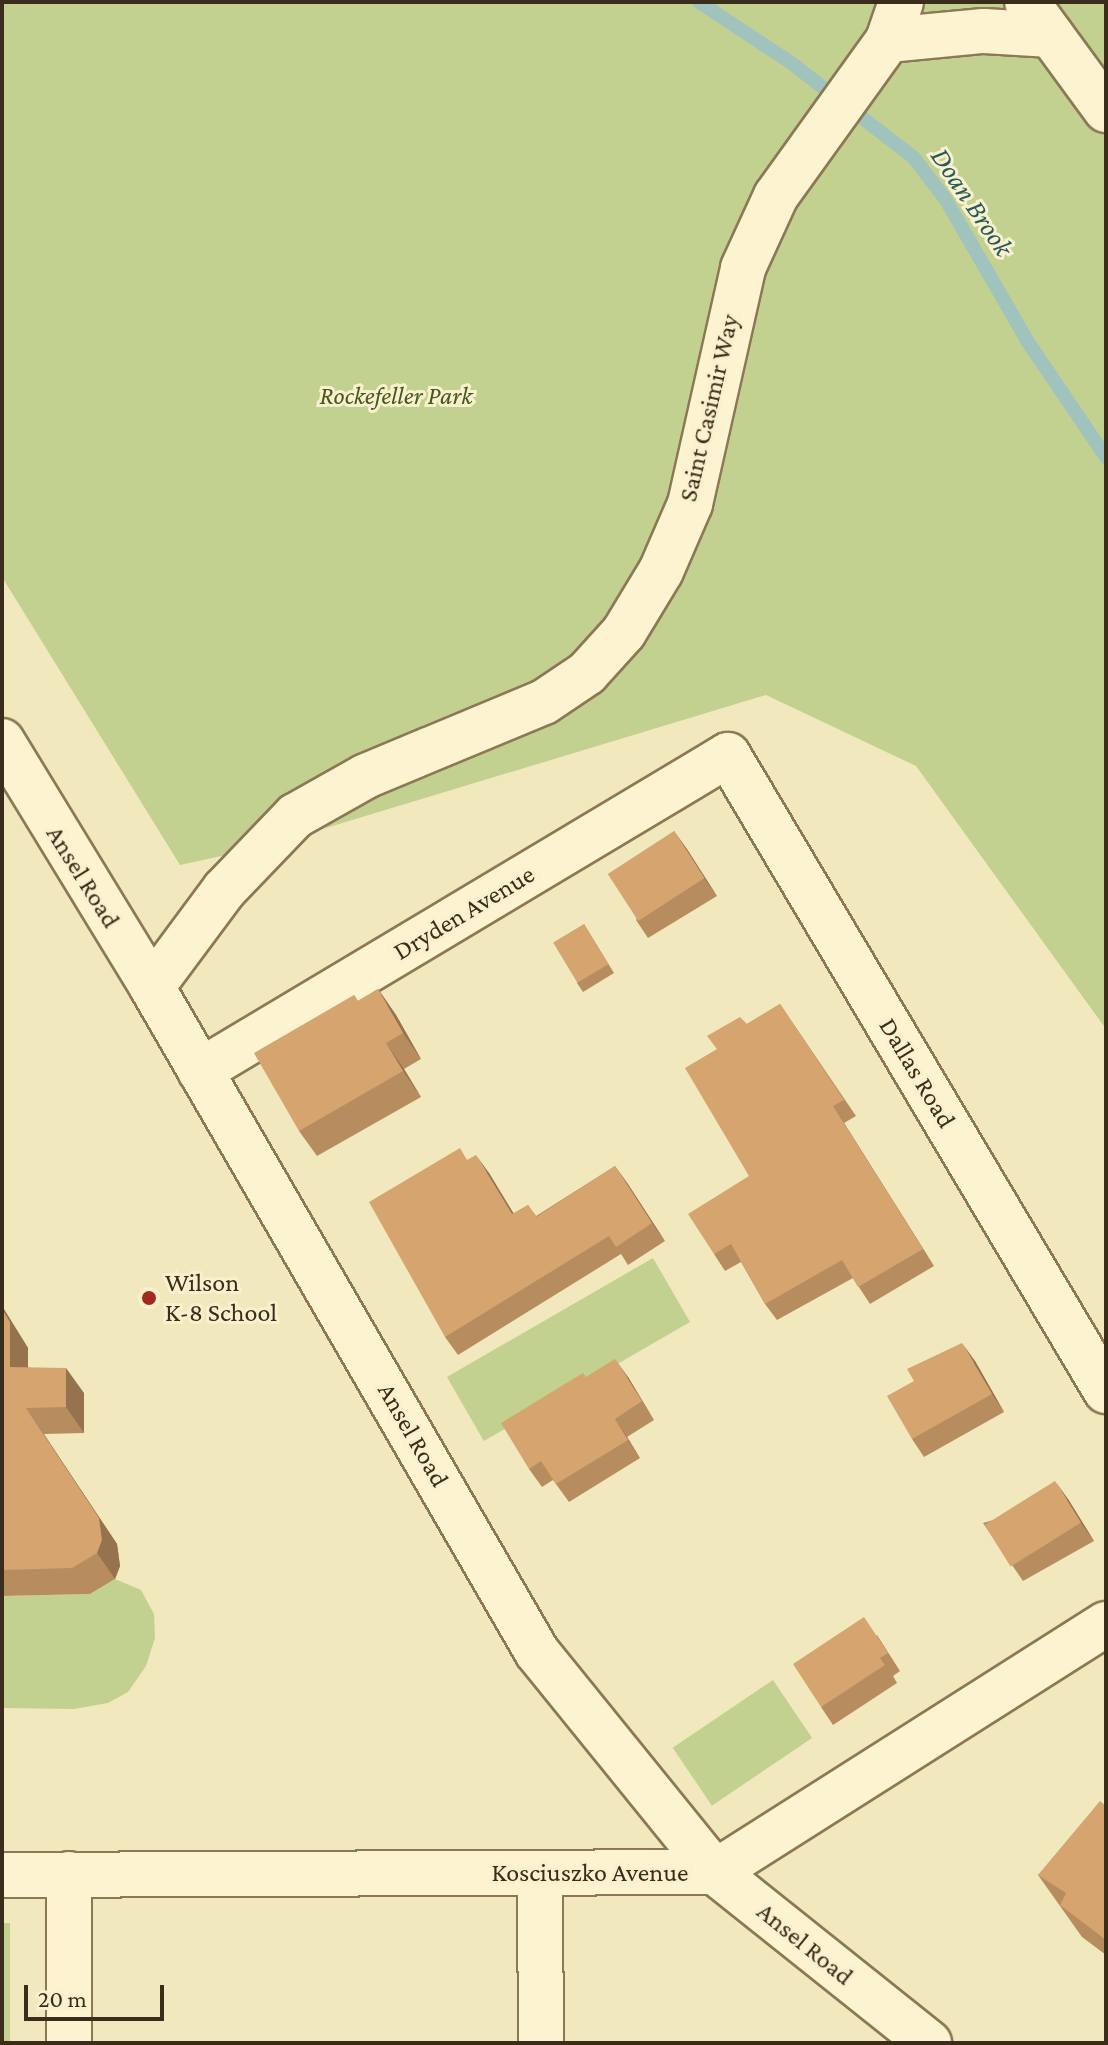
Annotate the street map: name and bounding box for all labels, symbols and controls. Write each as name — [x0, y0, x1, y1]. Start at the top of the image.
water label: Doan Brook — [923, 141, 1021, 263]
street label: Saint Casimir Way — [672, 311, 746, 505]
park label: Rockefeller Park — [319, 380, 473, 412]
street label: Ansel Road — [39, 820, 127, 934]
street label: Dryden Avenue — [388, 859, 540, 967]
street label: Dallas Road — [872, 1012, 962, 1134]
place label: Wilson K-8 School — [165, 1267, 277, 1328]
marker: Wilson K-8 School — [140, 1289, 158, 1307]
street label: Ansel Road — [371, 1377, 455, 1493]
street label: Kosciuszko Avenue — [492, 1857, 688, 1889]
street label: Ansel Road — [751, 1896, 859, 1992]
scale bar — [28, 1969, 168, 2019]
text: 20 m — [38, 1985, 87, 2012]

